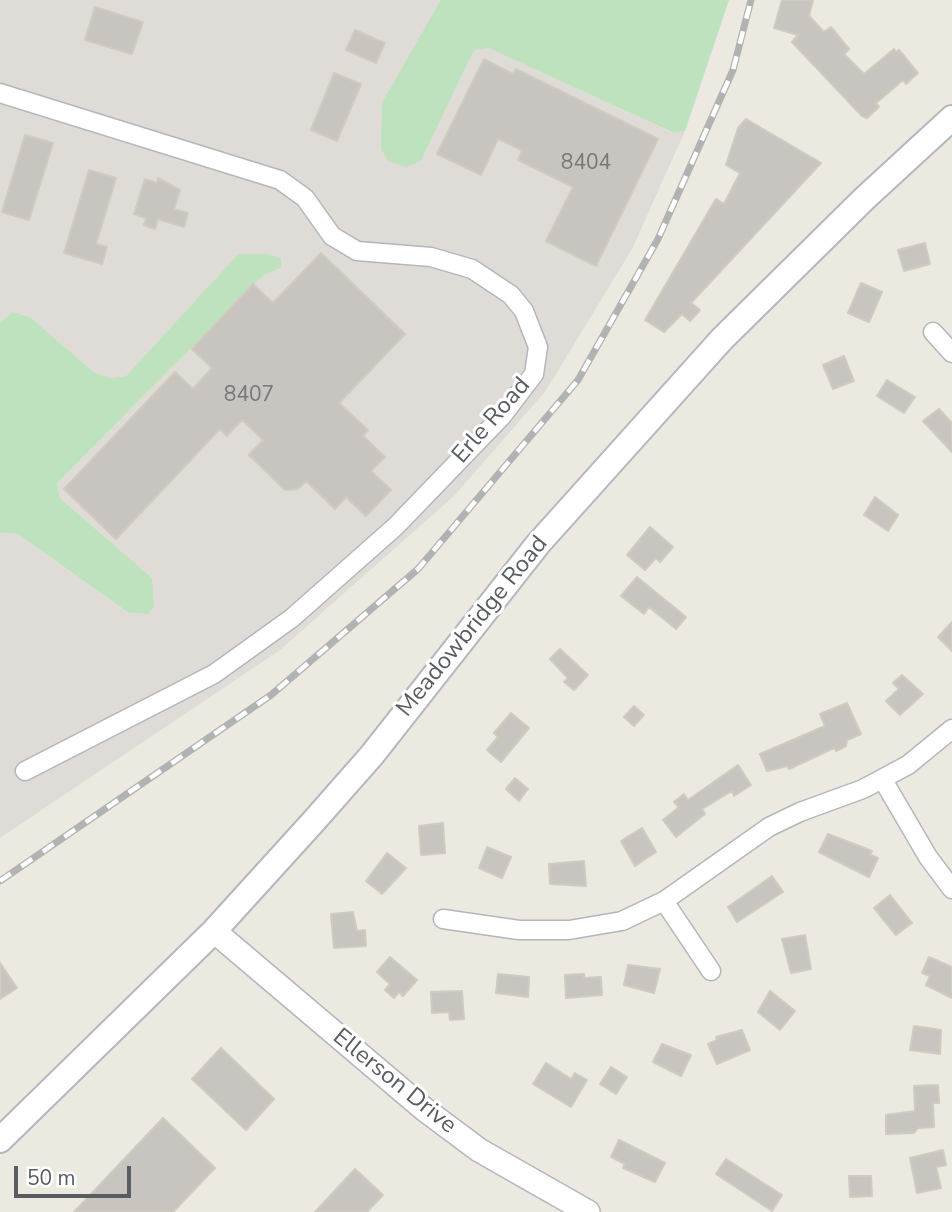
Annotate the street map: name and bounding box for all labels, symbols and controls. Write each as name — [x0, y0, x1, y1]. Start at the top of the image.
house number: 8404 — [561, 151, 611, 177]
street label: Erle Road — [447, 372, 537, 470]
house number: 8407 — [224, 383, 274, 409]
street label: Meadowbridge Road — [391, 531, 555, 723]
street label: Ellerson Drive — [326, 1023, 462, 1141]
scale bar — [18, 1152, 135, 1196]
text: 50 m — [27, 1164, 76, 1192]

